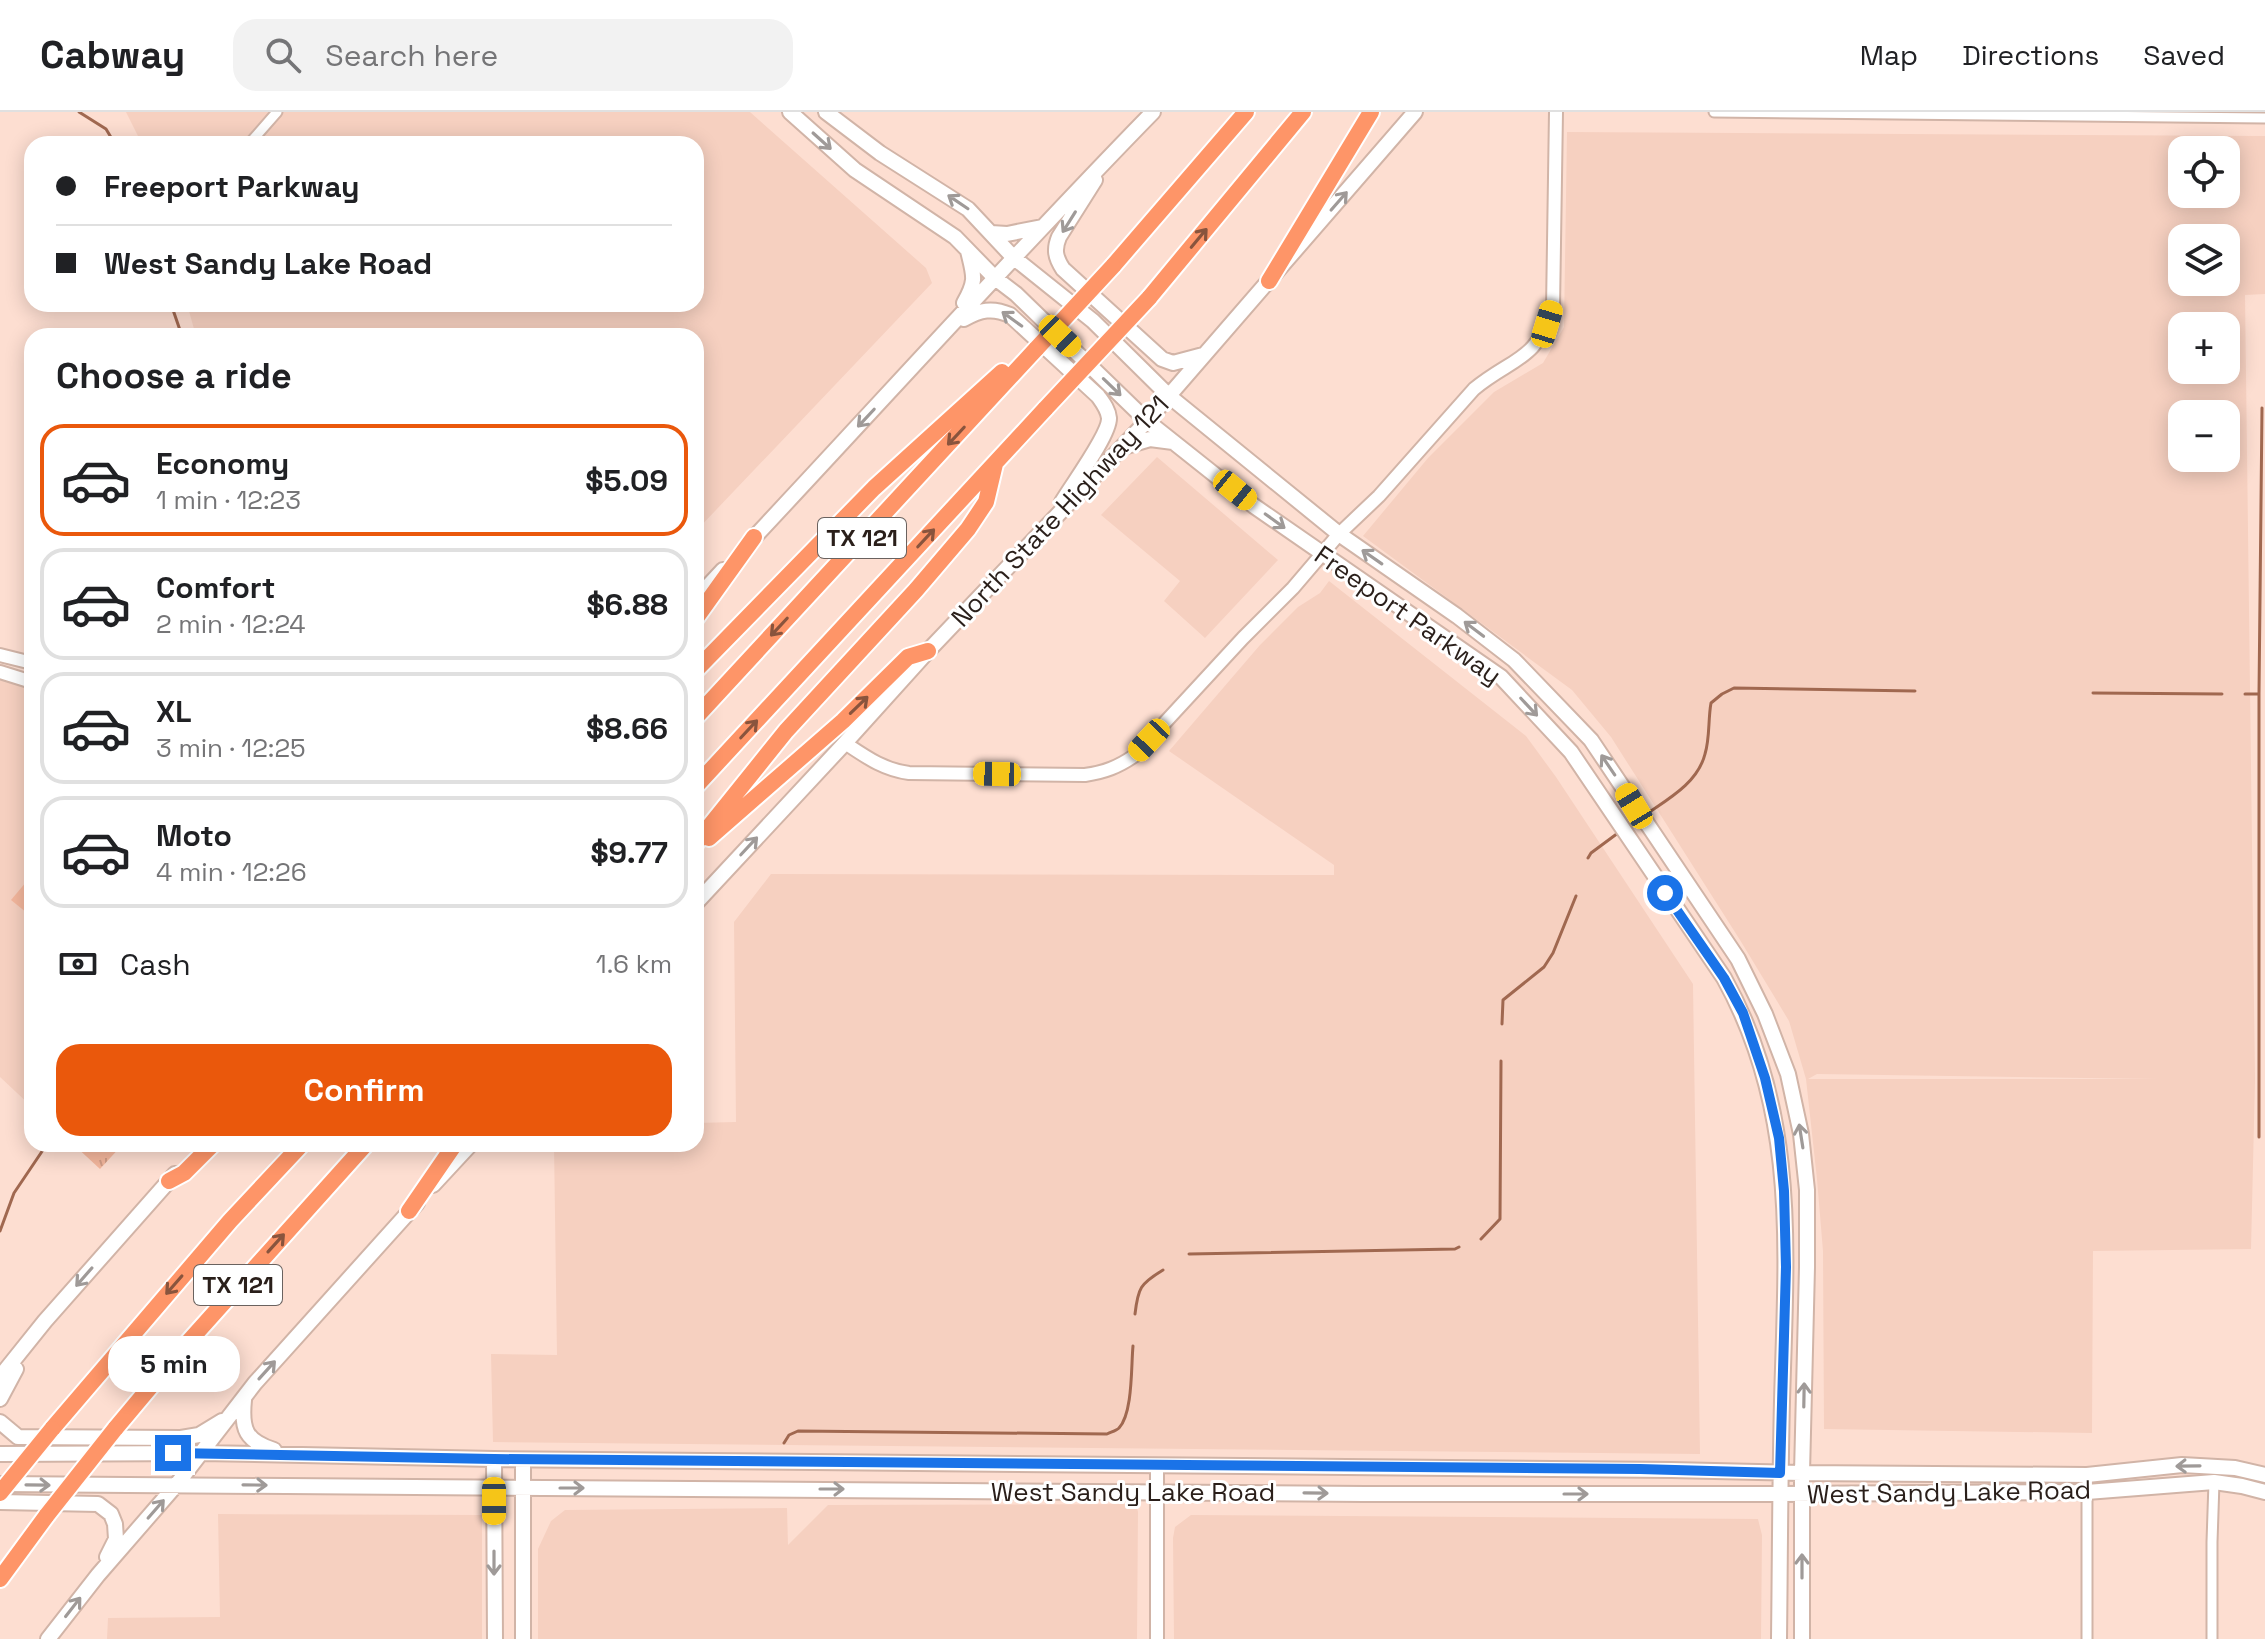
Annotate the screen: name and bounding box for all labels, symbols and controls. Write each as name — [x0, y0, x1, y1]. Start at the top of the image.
search box — [233, 19, 793, 91]
text: Cabway — [40, 31, 185, 79]
icon: search — [261, 33, 305, 77]
text: Search here — [325, 36, 498, 75]
text: Map — [1860, 37, 1918, 73]
text: Directions — [1962, 37, 2099, 73]
text: Saved — [2143, 37, 2225, 73]
one-way arrow — [812, 132, 832, 150]
map controls — [2168, 136, 2240, 472]
button: locate — [2168, 136, 2240, 208]
text: Freeport Parkway — [104, 167, 360, 206]
one-way arrow — [1329, 192, 1347, 212]
one-way arrow — [947, 194, 969, 211]
one-way arrow — [1060, 210, 1076, 233]
button: layers — [2168, 224, 2240, 296]
one-way arrow — [1190, 228, 1208, 249]
text: West Sandy Lake Road — [104, 244, 432, 283]
car — [1529, 298, 1565, 350]
one-way arrow — [1002, 311, 1023, 328]
car — [1034, 311, 1086, 361]
button: + — [2168, 312, 2240, 384]
text: Choose a ride — [56, 353, 292, 399]
one-way arrow — [1102, 377, 1121, 396]
street label: North State Highway 121 — [944, 388, 1176, 634]
button: − — [2168, 400, 2240, 472]
one-way arrow — [857, 408, 876, 427]
one-way arrow — [946, 426, 965, 446]
icon: car — [60, 444, 132, 516]
text: Economy — [156, 444, 289, 483]
text: $5.09 — [585, 461, 668, 500]
car — [1209, 466, 1261, 514]
text: 1 min · 12:23 — [156, 483, 301, 517]
one-way arrow — [1263, 513, 1285, 529]
road number: TX 121 — [818, 518, 906, 558]
one-way arrow — [916, 528, 935, 548]
street label: Freeport Parkway — [1308, 538, 1508, 692]
one-way arrow — [1361, 549, 1383, 565]
icon: car — [60, 568, 132, 640]
text: Comfort — [156, 568, 275, 607]
text: $6.88 — [586, 585, 668, 624]
text: 2 min · 12:24 — [156, 607, 306, 641]
one-way arrow — [770, 617, 789, 637]
one-way arrow — [1463, 620, 1485, 637]
icon: car — [60, 692, 132, 764]
text: XL — [156, 692, 192, 731]
one-way arrow — [849, 695, 869, 714]
one-way arrow — [1520, 697, 1539, 717]
text: $8.66 — [586, 709, 668, 748]
car — [1124, 714, 1174, 766]
one-way arrow — [739, 719, 758, 739]
text: 3 min · 12:25 — [156, 731, 306, 765]
one-way arrow — [1599, 755, 1616, 777]
car — [973, 762, 1021, 786]
car — [1611, 779, 1657, 833]
icon: car — [60, 816, 132, 888]
text: Moto — [156, 816, 232, 855]
text: $9.77 — [590, 833, 668, 872]
one-way arrow — [740, 836, 759, 856]
text: 4 min · 12:26 — [156, 855, 307, 889]
route start — [1647, 875, 1683, 911]
icon: cash — [56, 942, 100, 986]
text: Cash — [120, 945, 191, 984]
text: 1.6 km — [596, 947, 672, 981]
button: Confirm — [56, 1044, 672, 1136]
one-way arrow — [1792, 1124, 1807, 1149]
one-way arrow — [266, 1233, 284, 1253]
road number: TX 121 — [194, 1265, 282, 1305]
one-way arrow — [75, 1267, 93, 1287]
one-way arrow — [166, 1274, 184, 1295]
callout: 5 min — [107, 1337, 239, 1393]
text: 5 min — [140, 1347, 208, 1381]
one-way arrow — [257, 1360, 275, 1380]
one-way arrow — [1797, 1382, 1812, 1409]
route end — [155, 1435, 191, 1471]
one-way arrow — [2175, 1458, 2202, 1474]
street label: West Sandy Lake Road — [1807, 1473, 2091, 1511]
street label: West Sandy Lake Road — [991, 1475, 1275, 1509]
one-way arrow — [24, 1477, 51, 1493]
one-way arrow — [241, 1477, 268, 1493]
car — [482, 1477, 506, 1525]
one-way arrow — [558, 1480, 585, 1495]
one-way arrow — [818, 1481, 845, 1497]
one-way arrow — [1302, 1485, 1329, 1501]
one-way arrow — [1562, 1486, 1589, 1502]
one-way arrow — [147, 1499, 165, 1519]
one-way arrow — [486, 1549, 502, 1576]
one-way arrow — [1794, 1553, 1810, 1580]
one-way arrow — [64, 1597, 82, 1618]

